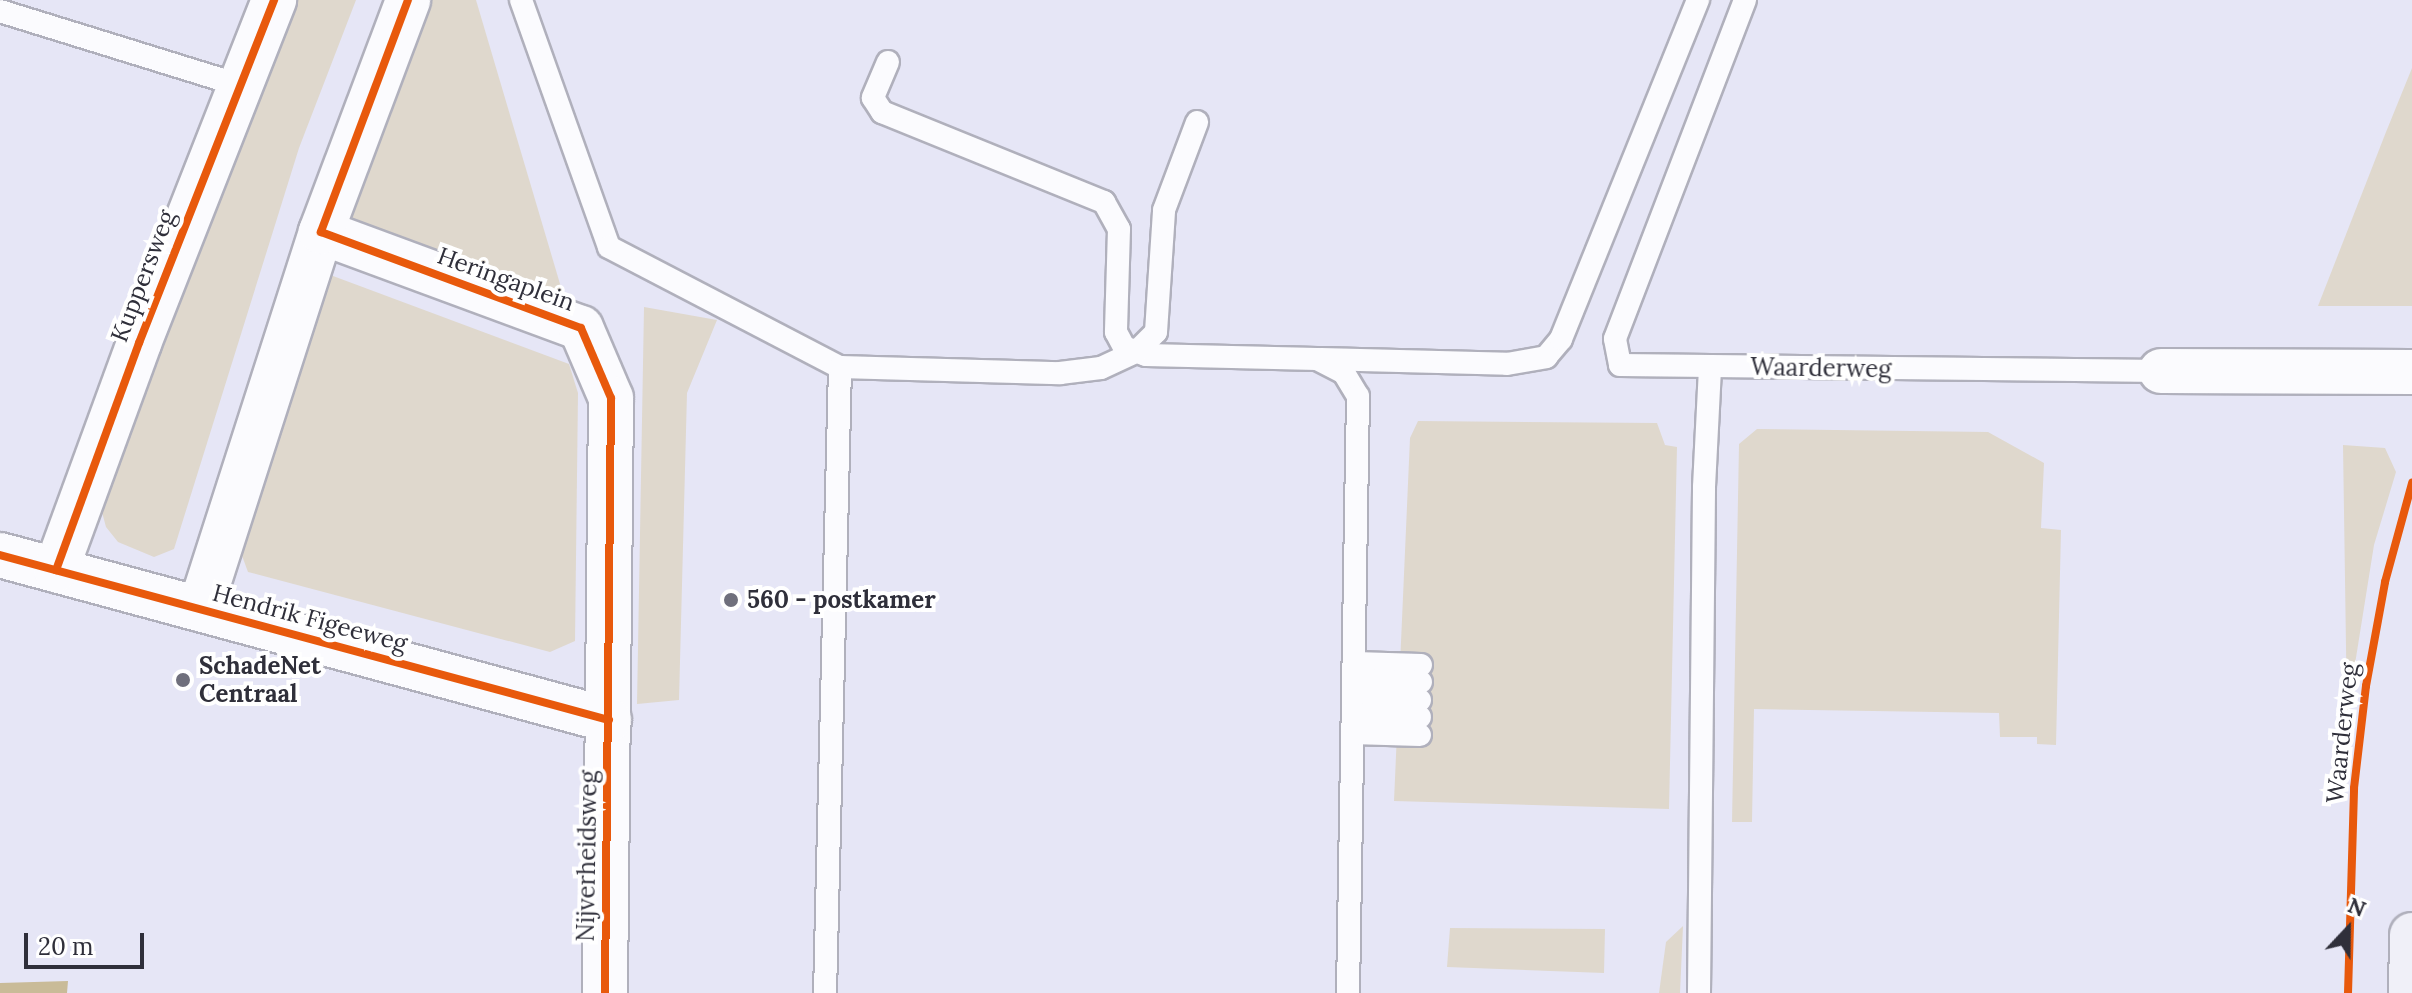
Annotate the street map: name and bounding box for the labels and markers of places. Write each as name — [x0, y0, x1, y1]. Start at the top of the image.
place label: 560 - postkamer — [747, 586, 936, 614]
marker: 560 - postkamer — [722, 591, 740, 609]
place label: SchadeNet Centraal — [199, 652, 321, 708]
marker: SchadeNet Centraal — [174, 671, 192, 689]

